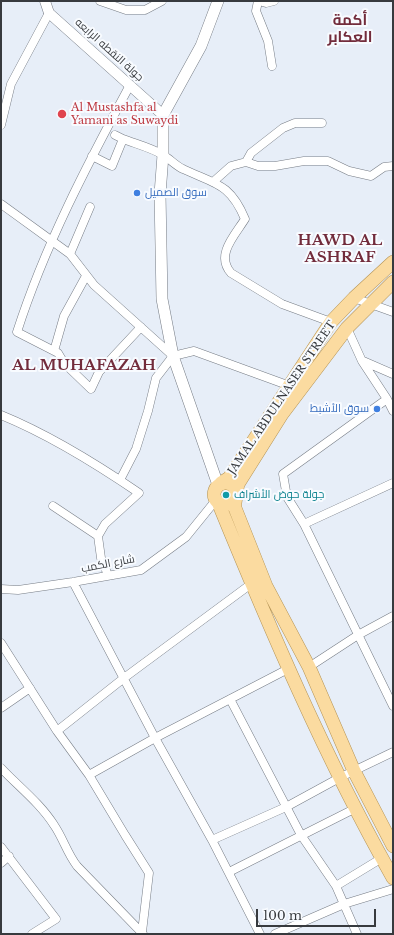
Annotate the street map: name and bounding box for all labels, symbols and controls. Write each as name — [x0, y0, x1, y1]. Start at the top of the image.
district label: أكمة العكابر — [327, 12, 373, 47]
street label: جولة النقطه الرابعه — [72, 16, 146, 84]
place label: Al Mustashfa al Yamani as Suwaydi — [71, 101, 178, 127]
marker: Al Mustashfa al Yamani as Suwaydi — [56, 108, 68, 120]
place label: سوق الصميل — [145, 186, 207, 200]
marker: سوق الصميل — [132, 188, 142, 198]
district label: HAWD AL ASHRAF — [294, 232, 386, 267]
street label: JAMAL ABDULNASER STREET — [225, 319, 339, 477]
district label: AL MUHAFAZAH — [6, 357, 162, 375]
place label: سوق الأشبط — [310, 402, 369, 416]
marker: سوق الأشبط — [372, 404, 382, 414]
place label: جولة حوض الأشراف — [234, 488, 324, 502]
marker: جولة حوض الأشراف — [221, 490, 231, 500]
street label: شارع الكمب — [80, 552, 136, 576]
scale bar — [258, 901, 378, 927]
text: 100 m — [263, 908, 302, 923]

